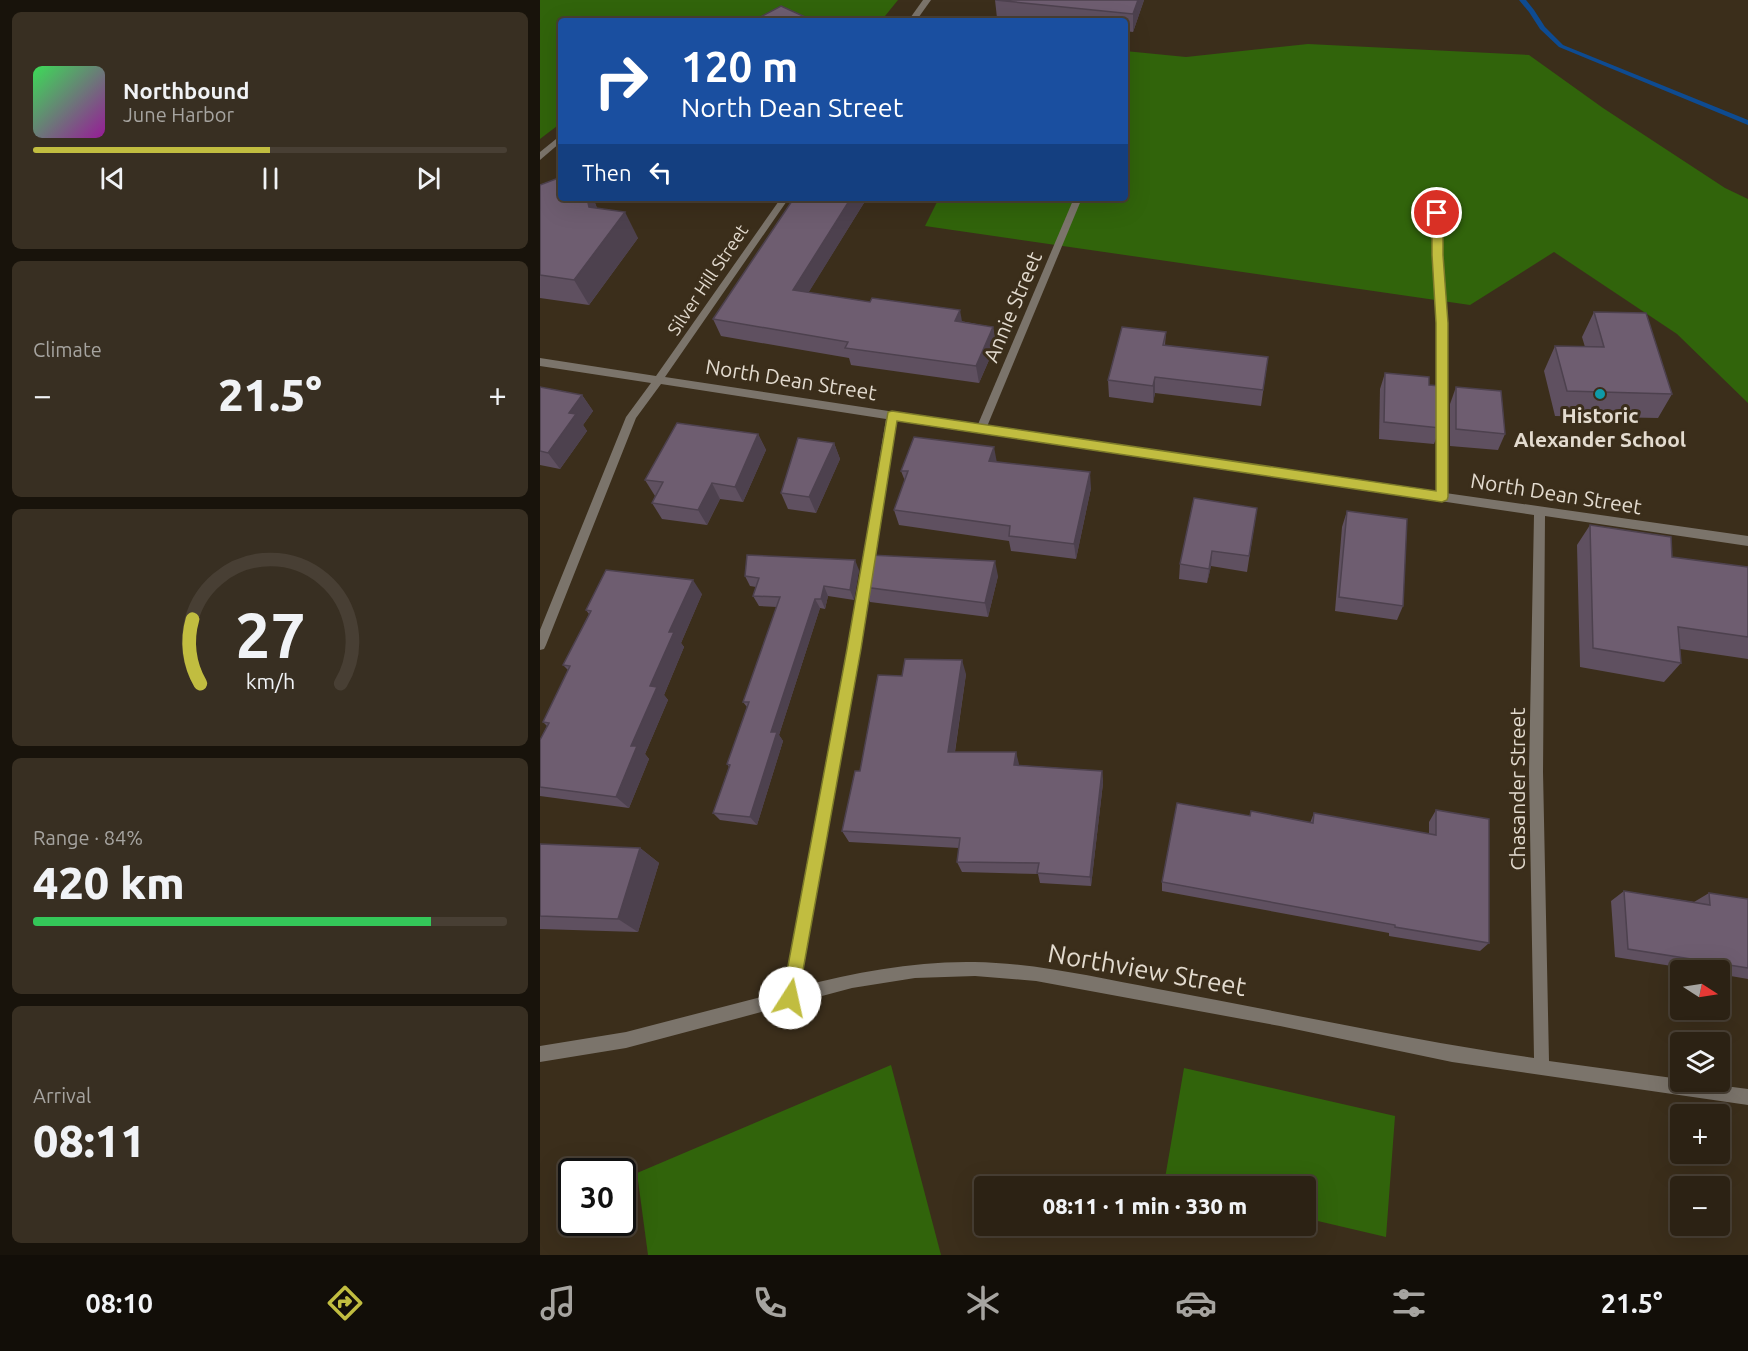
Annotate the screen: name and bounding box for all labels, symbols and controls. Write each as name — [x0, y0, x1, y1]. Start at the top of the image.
icon: right — [582, 42, 660, 120]
text: 120 m — [681, 43, 798, 90]
text: Northbound — [123, 78, 249, 103]
text: North Dean Street — [681, 92, 903, 122]
text: June Harbor — [123, 103, 234, 126]
icon: left — [644, 156, 677, 189]
text: Then — [582, 160, 632, 185]
icon: previous — [96, 162, 129, 195]
icon: pause — [254, 162, 287, 195]
icon: next — [412, 162, 445, 195]
pin — [1411, 187, 1462, 238]
icon: arrive — [1420, 196, 1453, 229]
street label: Silver Hill Street — [663, 220, 751, 338]
street label: Annie Street — [978, 248, 1046, 366]
text: Climate — [33, 338, 102, 361]
street label: North Dean Street — [704, 354, 878, 404]
text: 21.5° — [218, 369, 322, 420]
text: − — [33, 376, 52, 413]
text: + — [488, 376, 507, 413]
marker: Historic Alexander School — [1593, 387, 1607, 401]
place label: Historic Alexander School — [1514, 403, 1686, 451]
street label: North Dean Street — [1469, 468, 1643, 518]
text: 27 — [235, 601, 305, 671]
text: km/h — [245, 670, 295, 694]
street label: Chasander Street — [1505, 708, 1529, 870]
text: Range · 84% — [33, 826, 143, 849]
text: 420 km — [33, 857, 185, 908]
street label: Northview Street — [1046, 938, 1248, 1001]
north arrow — [1670, 960, 1730, 1020]
map controls — [1670, 960, 1730, 1236]
position arrow — [758, 966, 822, 1030]
button: layers — [1670, 1032, 1730, 1092]
text: Arrival — [33, 1084, 91, 1107]
button: + — [1670, 1104, 1730, 1164]
text: 08:11 — [33, 1115, 146, 1166]
speed limit sign: 30 — [558, 1158, 636, 1236]
button: − — [1670, 1176, 1730, 1236]
text: 08:11 · 1 min · 330 m — [1043, 1193, 1247, 1218]
icon: directions — [324, 1282, 366, 1324]
icon: music — [537, 1282, 579, 1324]
icon: phone — [749, 1282, 791, 1324]
icon: climate — [962, 1282, 1004, 1324]
icon: car — [1175, 1282, 1217, 1324]
icon: filters — [1388, 1282, 1430, 1324]
text: 08:10 — [85, 1288, 153, 1318]
text: 21.5° — [1601, 1288, 1663, 1318]

